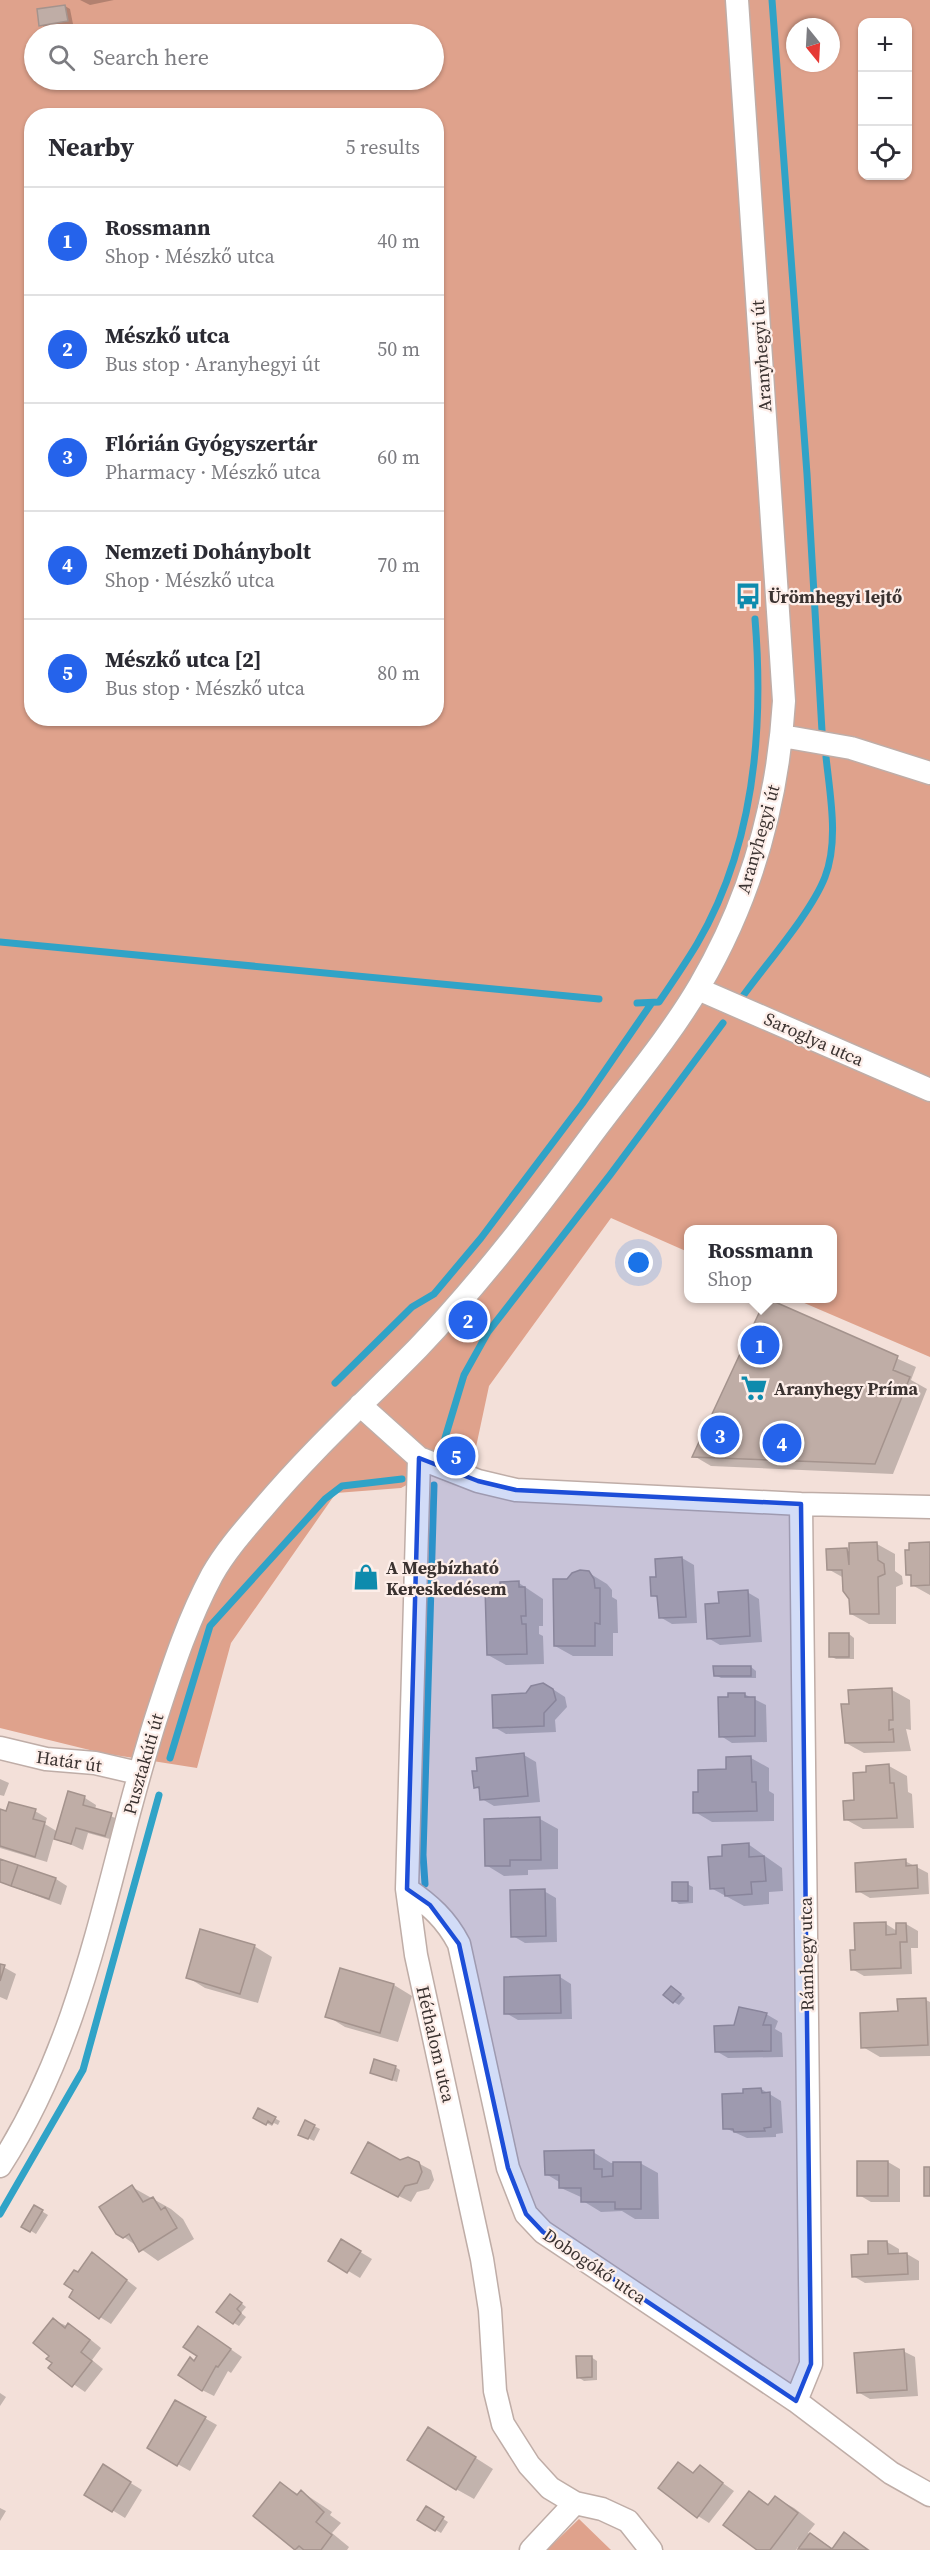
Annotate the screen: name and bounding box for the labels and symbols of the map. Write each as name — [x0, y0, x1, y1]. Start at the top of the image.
north arrow — [786, 18, 840, 72]
street label: Aranyhegyi út — [745, 299, 777, 413]
bus stop icon: Ürömhegyi lejtő — [733, 581, 763, 611]
place label: Ürömhegyi lejtő — [768, 584, 902, 609]
street label: Aranyhegyi út — [731, 781, 786, 896]
street label: Saroglya utca — [760, 1006, 868, 1072]
your location — [624, 1248, 653, 1277]
pin: 2 — [448, 1298, 488, 1342]
pin: 1 — [740, 1322, 780, 1368]
supermarket icon: Aranyhegy Príma — [739, 1373, 769, 1403]
place label: Aranyhegy Príma — [774, 1376, 919, 1401]
pin: 3 — [700, 1412, 740, 1458]
pin: 4 — [762, 1420, 802, 1466]
pin: 5 — [436, 1434, 476, 1478]
place label: A Megbízható Kereskedésem — [386, 1555, 507, 1601]
shop icon: A Megbízható Kereskedésem — [351, 1562, 381, 1592]
street label: Pusztakúti út — [117, 1710, 169, 1818]
street label: Határ út — [35, 1744, 104, 1778]
street label: Rámhegy utca — [792, 1896, 819, 2011]
street label: Héthalom utca — [410, 1983, 462, 2105]
street label: Dobogókő utca — [538, 2222, 652, 2310]

